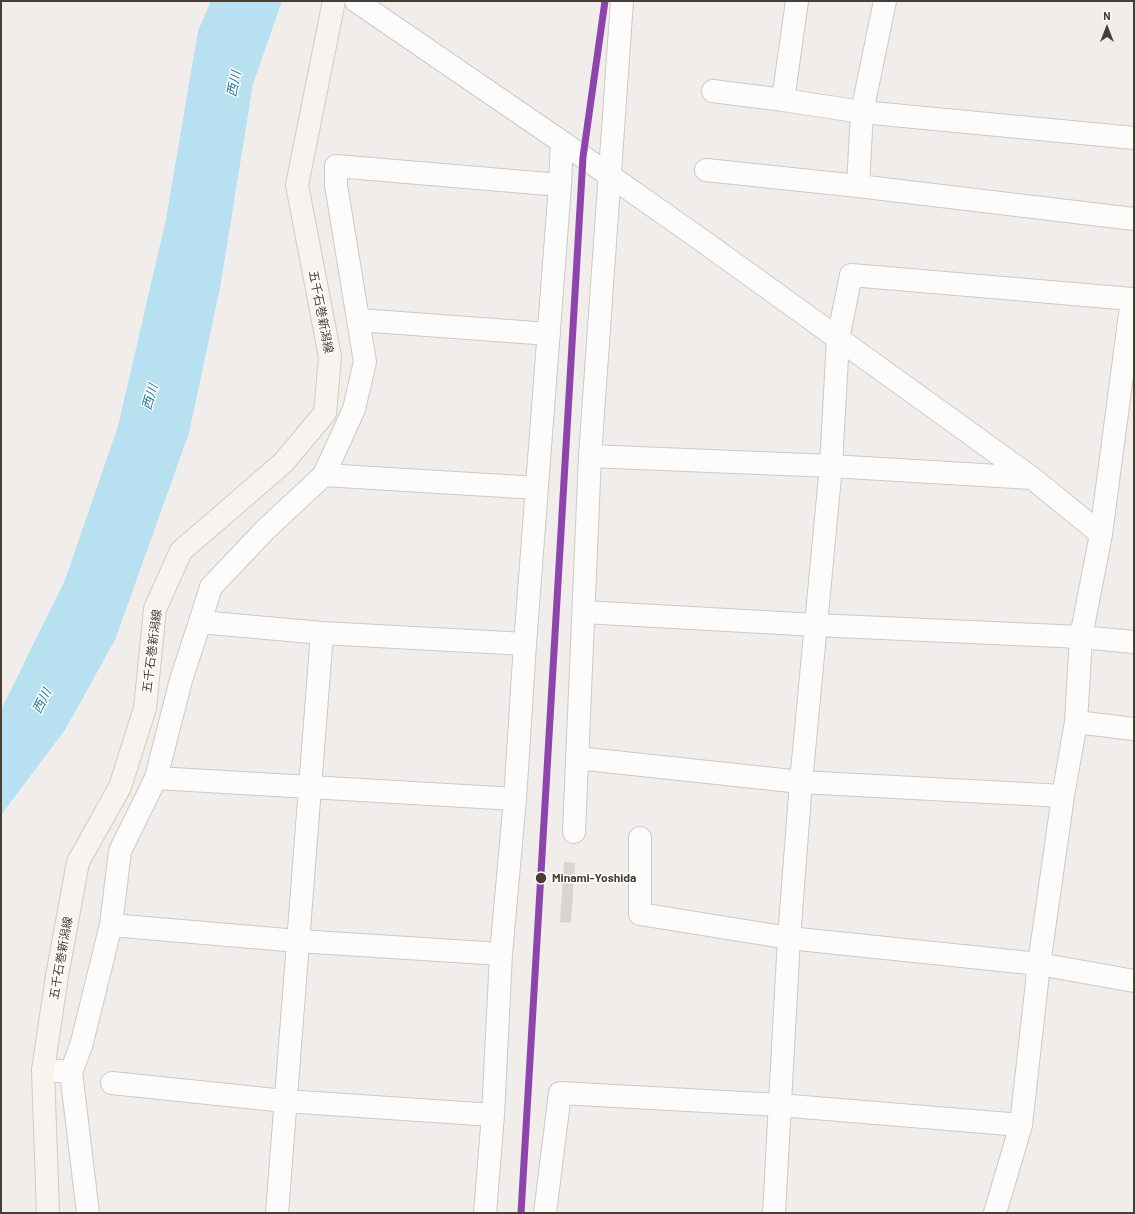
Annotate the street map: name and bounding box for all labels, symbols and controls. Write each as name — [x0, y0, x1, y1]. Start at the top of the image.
north arrow — [1087, 8, 1127, 48]
text: N — [1103, 9, 1111, 22]
water label: 西川 — [224, 70, 244, 98]
street label: 五千石巻新潟線 — [306, 269, 336, 355]
water label: 西川 — [139, 382, 161, 412]
street label: 五千石巻新潟線 — [140, 608, 164, 694]
water label: 西川 — [29, 686, 55, 716]
marker: Minami-Yoshida — [534, 871, 548, 885]
place label: Minami-Yoshida — [552, 871, 636, 885]
street label: 五千石巻新潟線 — [47, 915, 75, 1001]

